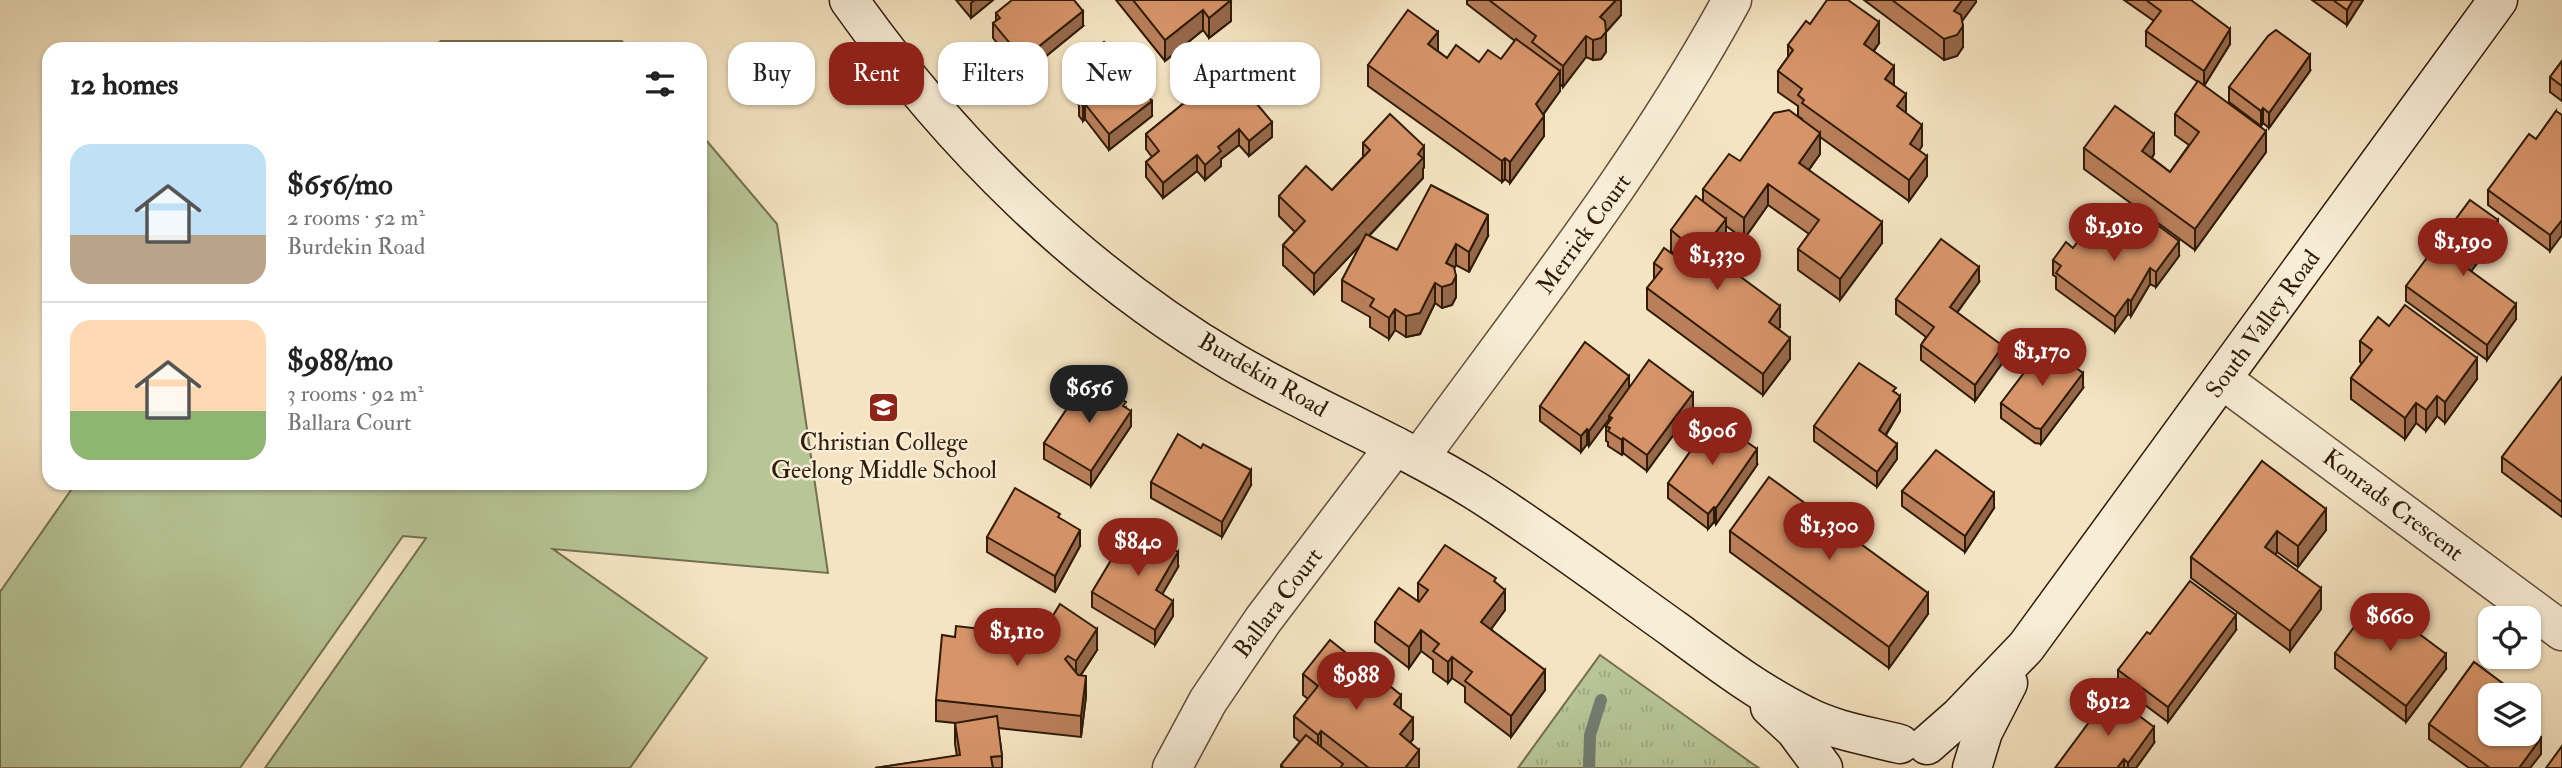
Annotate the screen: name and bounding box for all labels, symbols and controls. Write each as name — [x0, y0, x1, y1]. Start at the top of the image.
chip: Buy — [728, 42, 815, 105]
chip: Rent — [829, 42, 924, 105]
chip: Filters — [938, 42, 1048, 105]
chip: New — [1062, 42, 1156, 105]
chip: Apartment — [1170, 42, 1320, 105]
icon: filters — [641, 65, 679, 103]
text: 12 homes — [70, 66, 178, 103]
text: $656/mo — [287, 166, 393, 203]
street label: Merrick Court — [1530, 167, 1638, 300]
icon: home — [126, 172, 210, 256]
text: 2 rooms · 52 m² — [287, 203, 425, 232]
pin: $1,910 — [2057, 204, 2171, 263]
text: $1,910 — [2085, 211, 2143, 240]
pin: $1,190 — [2406, 218, 2520, 278]
text: $1,190 — [2434, 226, 2492, 255]
text: Burdekin Road — [287, 232, 425, 261]
pin: $1,330 — [1660, 232, 1774, 292]
text: $1,330 — [1689, 240, 1745, 269]
street label: South Valley Road — [2199, 244, 2327, 404]
street label: Burdekin Road — [1193, 326, 1333, 425]
pin: $1,170 — [1985, 328, 2099, 388]
text: $1,170 — [2013, 336, 2071, 365]
text: $988/mo — [287, 342, 393, 379]
icon: home — [126, 348, 210, 432]
pin: $656 — [1048, 366, 1130, 425]
text: $656 — [1066, 373, 1112, 402]
text: 3 rooms · 92 m² — [287, 379, 424, 408]
school or university icon: Christian College Geelong Middle School — [867, 391, 901, 425]
pin: $906 — [1671, 407, 1753, 467]
text: Ballara Court — [287, 408, 412, 437]
text: $906 — [1688, 415, 1736, 444]
place label: Christian College Geelong Middle School — [771, 427, 997, 486]
street label: Konrads Crescent — [2316, 442, 2470, 568]
pin: $1,300 — [1772, 503, 1886, 562]
text: $1,300 — [1799, 510, 1859, 539]
pin: $840 — [1097, 518, 1179, 578]
text: $840 — [1114, 526, 1162, 555]
street label: Ballara Court — [1227, 542, 1330, 664]
pin: $660 — [2349, 594, 2431, 653]
text: $660 — [2366, 601, 2414, 630]
map controls — [2478, 606, 2541, 746]
button: locate — [2478, 606, 2541, 669]
pin: $1,110 — [960, 608, 1074, 668]
text: $1,110 — [990, 616, 1044, 645]
pin: $988 — [1315, 652, 1397, 712]
text: $988 — [1333, 660, 1379, 689]
pin: $912 — [2067, 678, 2149, 738]
button: layers — [2478, 683, 2541, 746]
text: $912 — [2086, 686, 2130, 715]

